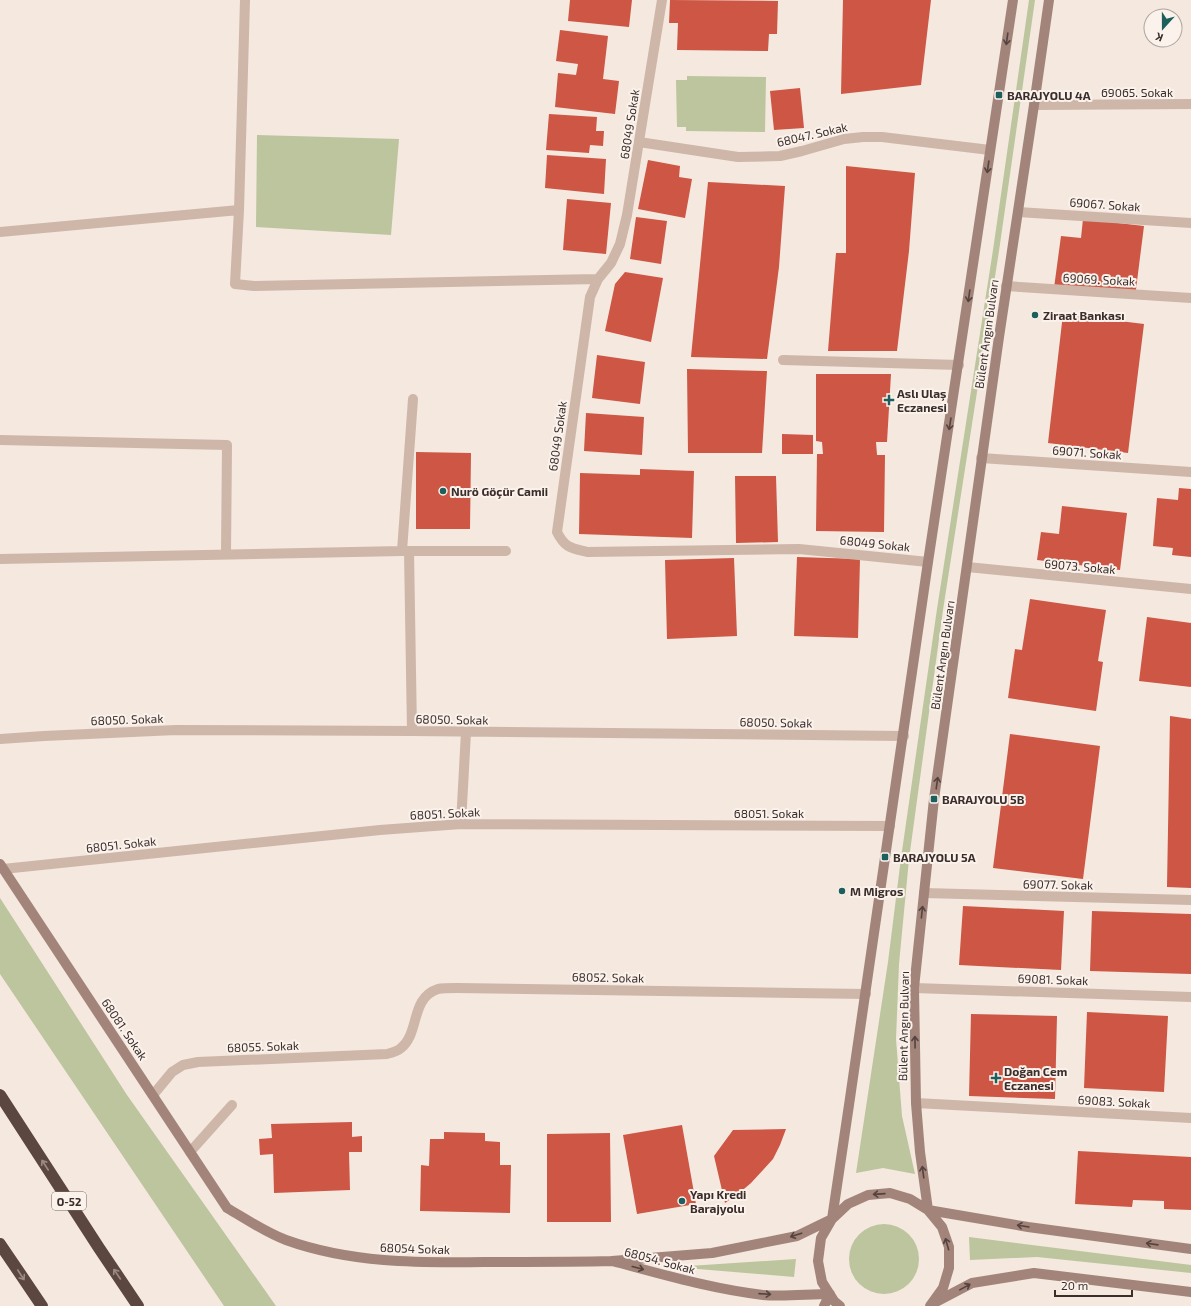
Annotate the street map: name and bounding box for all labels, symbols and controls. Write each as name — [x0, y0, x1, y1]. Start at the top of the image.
north arrow — [1143, 8, 1183, 48]
text: K — [1154, 30, 1165, 45]
one-way arrow — [1003, 32, 1011, 45]
street label: 69065. Sokak — [1101, 85, 1173, 99]
street label: 68049 Sokak — [617, 88, 641, 160]
place label: BARAJYOLU 4A — [1007, 88, 1091, 102]
marker: BARAJYOLU 4A — [994, 90, 1004, 100]
street label: 68047. Sokak — [775, 119, 849, 149]
one-way arrow — [984, 160, 992, 173]
street label: 69067. Sokak — [1069, 195, 1141, 213]
street label: 69069. Sokak — [1062, 270, 1136, 288]
street label: Bülent Angın Bulvarı — [971, 278, 1001, 390]
one-way arrow — [965, 289, 973, 302]
place label: Ziraat Bankası — [1043, 308, 1125, 322]
marker: Ziraat Bankası — [1030, 310, 1040, 320]
place label: Aslı Ulaş Eczanesi — [897, 386, 947, 414]
marker: Aslı Ulaş Eczanesi — [884, 395, 894, 405]
street label: 68049 Sokak — [545, 400, 569, 472]
one-way arrow — [946, 417, 954, 430]
street label: 69071. Sokak — [1052, 443, 1122, 461]
place label: Nurö Göçür Camii — [451, 484, 548, 499]
marker: Nurö Göçür Camii — [438, 486, 448, 496]
street label: 68049 Sokak — [839, 532, 911, 554]
street label: 69073. Sokak — [1044, 556, 1116, 576]
street label: Bülent Angın Bulvarı — [927, 599, 957, 711]
street label: 68050. Sokak — [90, 711, 164, 727]
street label: 68050. Sokak — [415, 711, 489, 727]
street label: 68050. Sokak — [739, 714, 813, 730]
one-way arrow — [933, 777, 941, 790]
place label: BARAJYOLU 5B — [942, 792, 1025, 806]
marker: BARAJYOLU 5B — [929, 794, 939, 804]
street label: 68051. Sokak — [409, 804, 481, 822]
street label: 68051. Sokak — [734, 806, 804, 820]
street label: 68051. Sokak — [85, 833, 157, 855]
place label: BARAJYOLU 5A — [893, 850, 976, 864]
marker: BARAJYOLU 5A — [880, 852, 890, 862]
street label: 69077. Sokak — [1023, 876, 1093, 892]
place label: M Migros — [850, 884, 903, 898]
marker: M Migros — [837, 886, 847, 896]
one-way arrow — [918, 906, 925, 919]
street label: 68052. Sokak — [572, 969, 644, 985]
street label: Bülent Angın Bulvarı — [895, 971, 911, 1081]
street label: 69081. Sokak — [1017, 971, 1089, 987]
street label: 68081. Sokak — [99, 996, 151, 1062]
one-way arrow — [911, 1036, 919, 1049]
street label: 68055. Sokak — [227, 1038, 299, 1054]
place label: Doğan Cem Eczanesi — [1004, 1064, 1067, 1092]
marker: Doğan Cem Eczanesi — [991, 1073, 1001, 1083]
street label: 69083. Sokak — [1077, 1092, 1151, 1110]
one-way arrow — [41, 1159, 49, 1171]
one-way arrow — [919, 1166, 927, 1179]
place label: Yapı Kredi Barajyolu — [690, 1187, 746, 1216]
one-way arrow — [873, 1190, 886, 1198]
road number: O-52 — [52, 1192, 86, 1210]
marker: Yapı Kredi Barajyolu — [677, 1196, 687, 1206]
one-way arrow — [1017, 1222, 1030, 1230]
one-way arrow — [790, 1232, 803, 1239]
one-way arrow — [943, 1237, 950, 1250]
street label: 68054 Sokak — [380, 1240, 450, 1256]
one-way arrow — [1146, 1240, 1159, 1248]
street label: 68054. Sokak — [623, 1244, 697, 1276]
one-way arrow — [631, 1265, 644, 1272]
one-way arrow — [112, 1268, 120, 1280]
one-way arrow — [17, 1269, 25, 1281]
scale bar — [1055, 1272, 1132, 1298]
text: 20 m — [1061, 1278, 1088, 1292]
one-way arrow — [959, 1282, 971, 1290]
one-way arrow — [758, 1291, 771, 1298]

